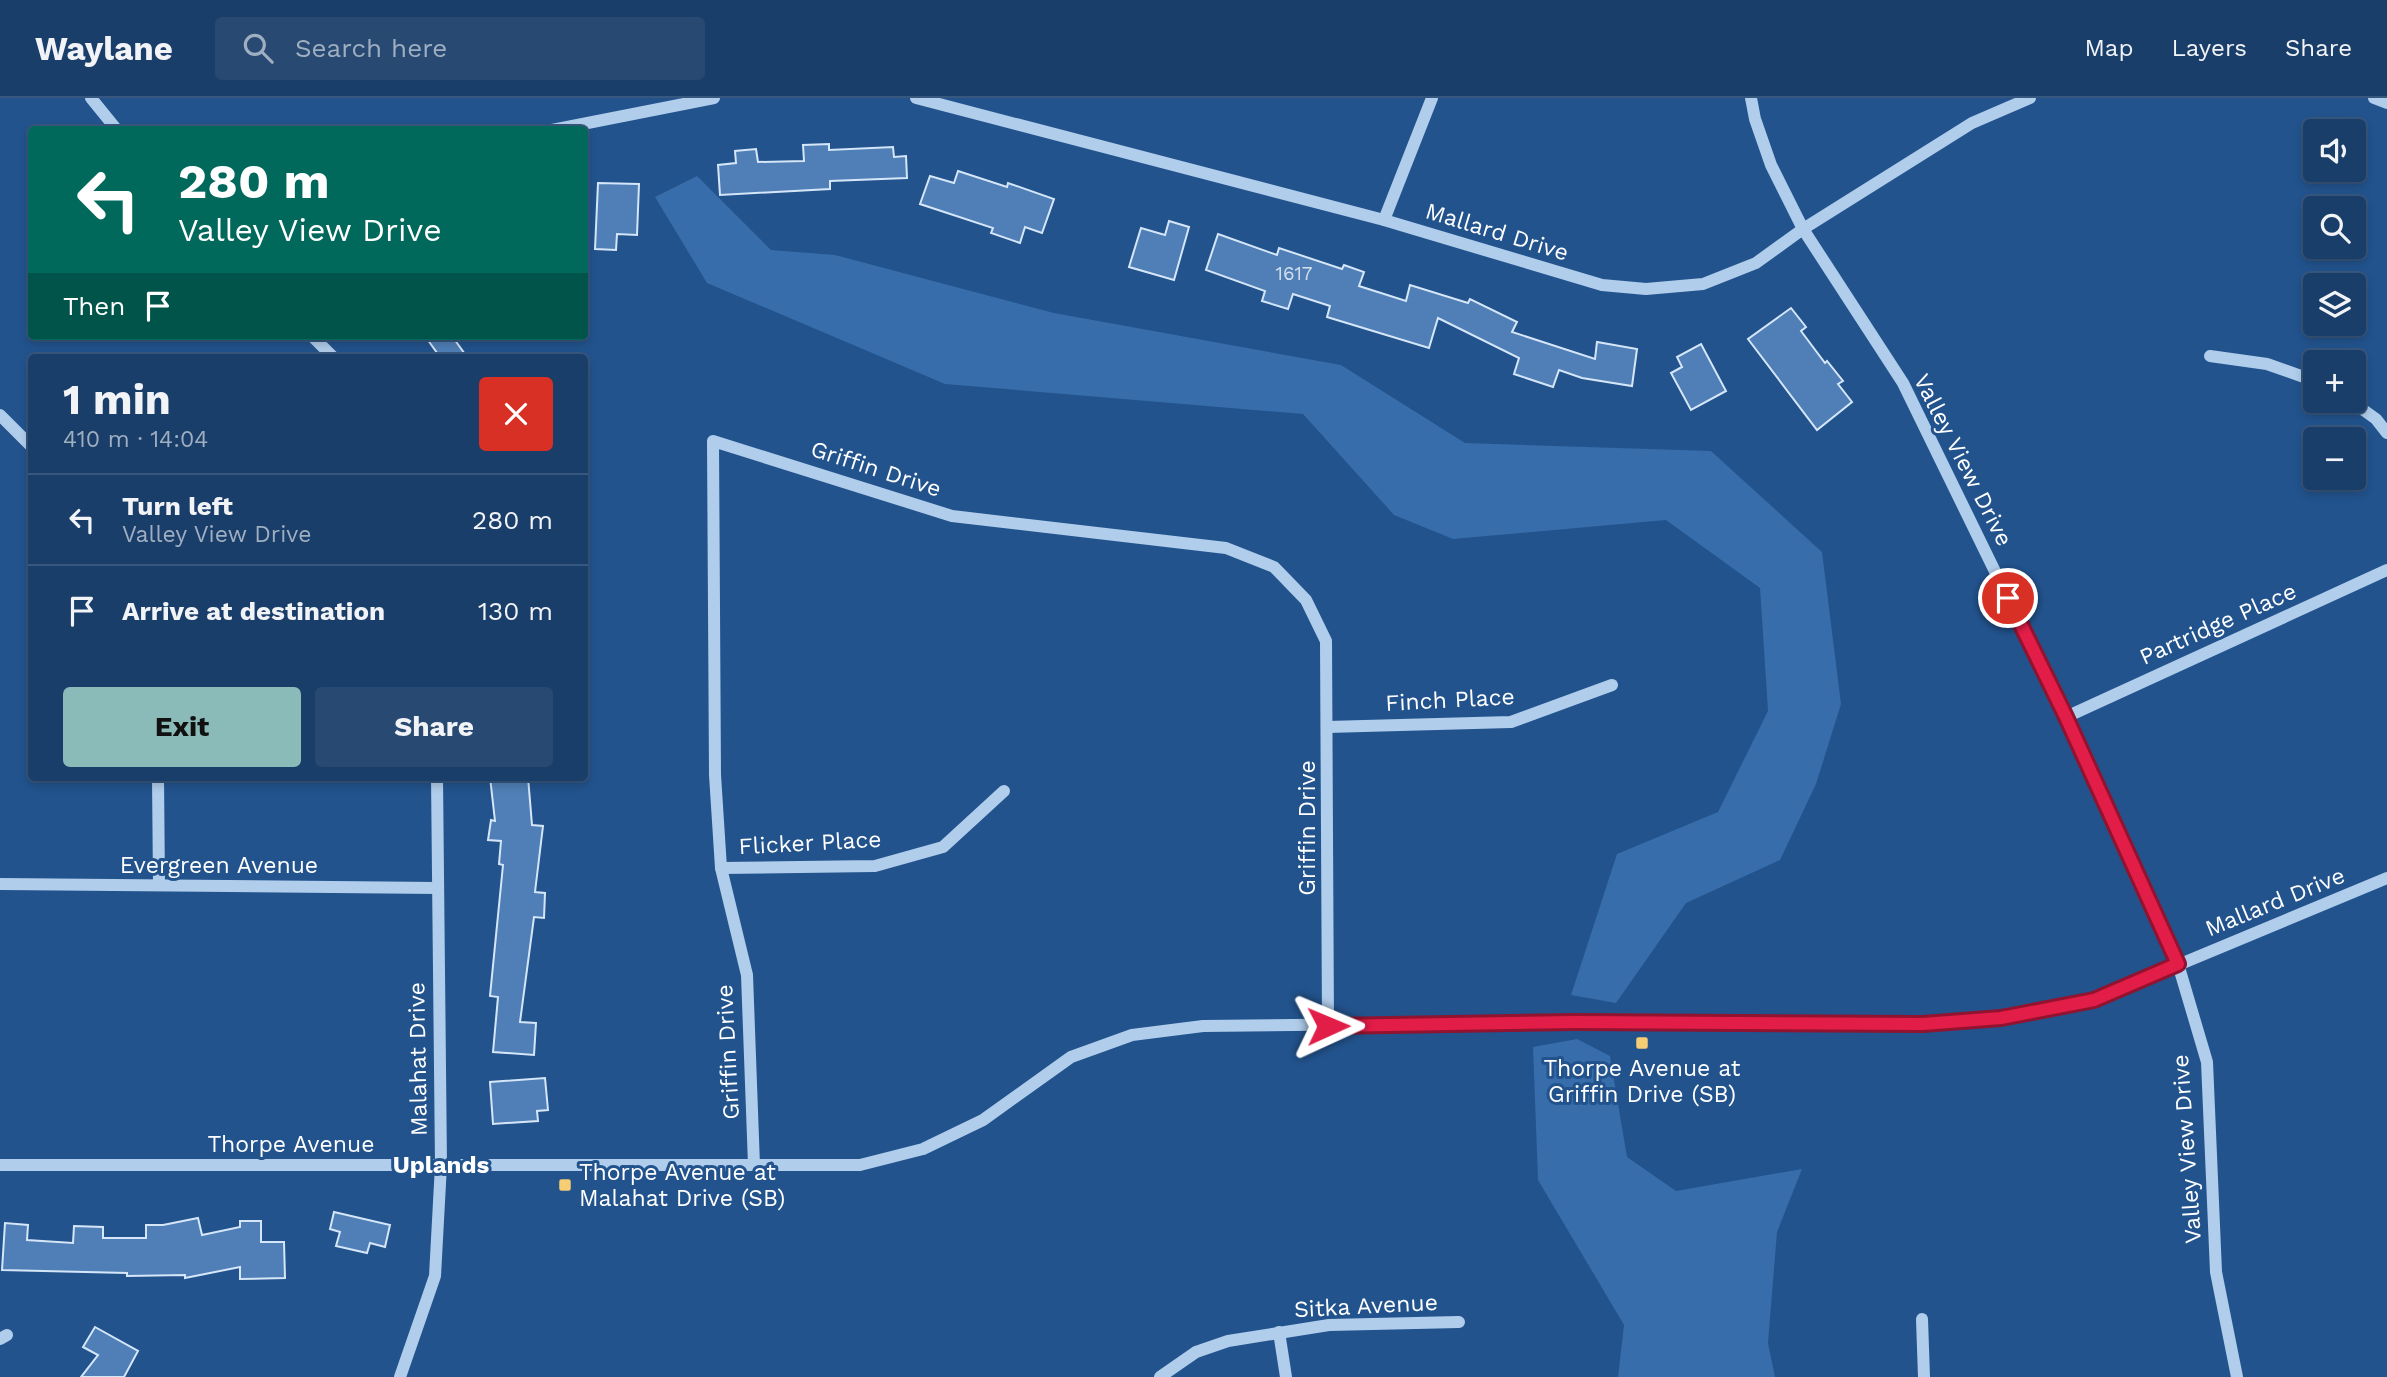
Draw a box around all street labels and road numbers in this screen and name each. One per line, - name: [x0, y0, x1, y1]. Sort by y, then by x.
- street label: Mallard Drive: [1422, 197, 1572, 267]
- street label: Valley View Drive: [1908, 369, 2018, 551]
- street label: Griffin Drive: [807, 435, 945, 503]
- street label: Partridge Place: [2135, 577, 2301, 671]
- street label: Finch Place: [1385, 683, 1515, 717]
- street label: Griffin Drive: [1294, 760, 1321, 896]
- street label: Flicker Place: [738, 826, 882, 860]
- street label: Evergreen Avenue: [120, 852, 318, 879]
- street label: Mallard Drive: [2201, 862, 2349, 942]
- street label: Malahat Drive: [403, 982, 433, 1136]
- street label: Griffin Drive: [711, 984, 745, 1120]
- street label: Valley View Drive: [2167, 1054, 2207, 1244]
- street label: Thorpe Avenue: [208, 1131, 374, 1158]
- street label: Sitka Avenue: [1293, 1289, 1439, 1323]

